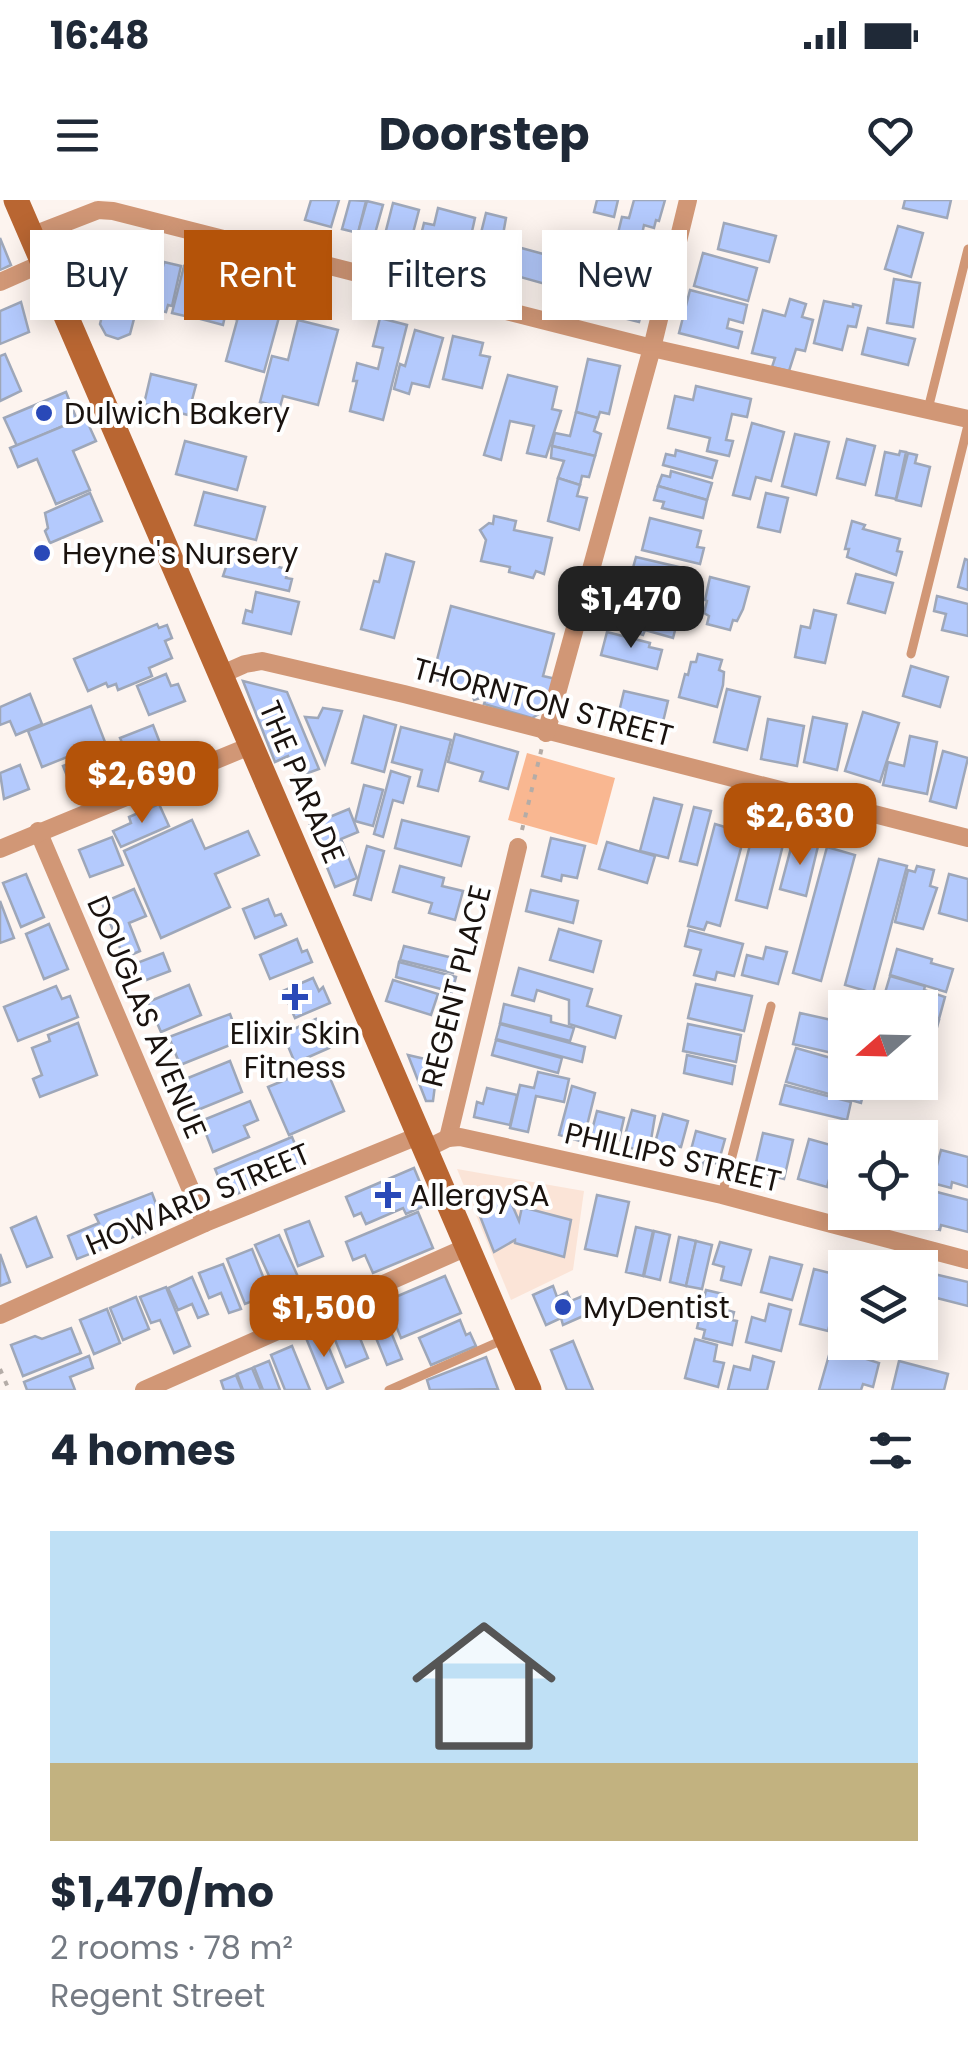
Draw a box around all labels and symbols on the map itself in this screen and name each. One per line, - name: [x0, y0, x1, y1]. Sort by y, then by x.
- place label: Dulwich Bakery: [64, 392, 290, 435]
- marker: Dulwich Bakery: [33, 402, 55, 424]
- place label: Heyne's Nursery: [62, 532, 298, 575]
- marker: Heyne's Nursery: [31, 542, 53, 564]
- pin: $1,470: [550, 566, 712, 651]
- street label: THORNTON STREET: [408, 647, 678, 757]
- street label: THE PARADE: [248, 694, 356, 870]
- pin: $2,690: [61, 741, 223, 826]
- pin: $2,630: [719, 783, 881, 868]
- street label: REGENT PLACE: [410, 880, 502, 1092]
- street label: DOUGLAS AVENUE: [76, 889, 218, 1145]
- marker: Elixir Skin Fitness: [282, 984, 308, 1010]
- north arrow: [828, 990, 938, 1100]
- place label: Elixir Skin Fitness: [230, 1012, 360, 1089]
- street label: PHILLIPS STREET: [561, 1111, 785, 1203]
- street label: HOWARD STREET: [79, 1132, 317, 1266]
- place label: AllergySA: [410, 1174, 550, 1217]
- marker: AllergySA: [375, 1182, 401, 1208]
- pin: $1,500: [243, 1275, 405, 1360]
- place label: MyDentist: [583, 1286, 730, 1329]
- marker: MyDentist: [552, 1296, 574, 1318]

